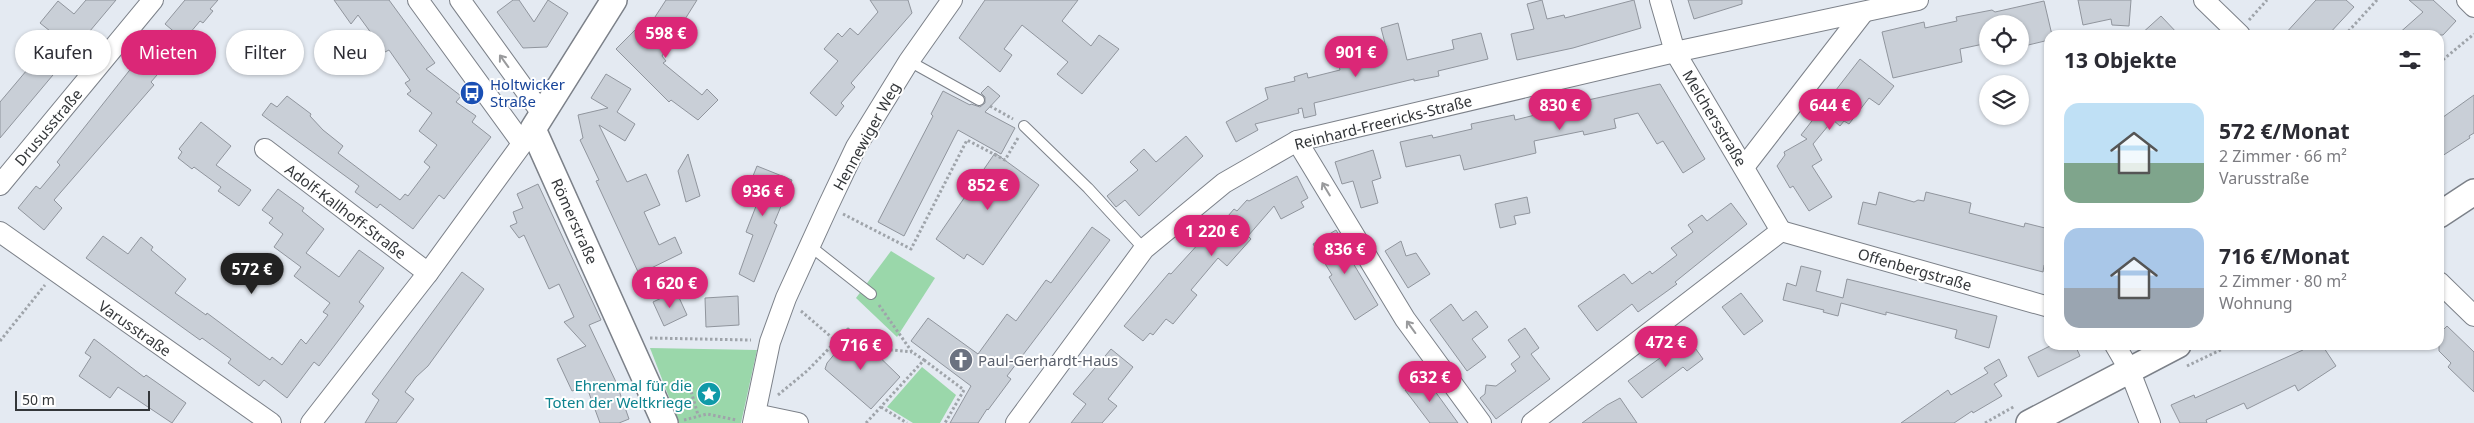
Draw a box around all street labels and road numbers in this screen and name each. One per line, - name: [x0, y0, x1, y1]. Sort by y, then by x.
- street label: Melchersstraße: [1678, 66, 1752, 170]
- street label: Hennewiger Weg: [828, 78, 904, 194]
- street label: Drususstraße: [10, 84, 86, 170]
- street label: Reinhard-Freericks-Straße: [1292, 90, 1474, 154]
- street label: Adolf-Kallhoff-Straße: [281, 159, 411, 263]
- street label: Römerstraße: [547, 175, 603, 267]
- street label: Offenbergstraße: [1856, 243, 1974, 295]
- street label: Varusstraße: [95, 296, 175, 360]

